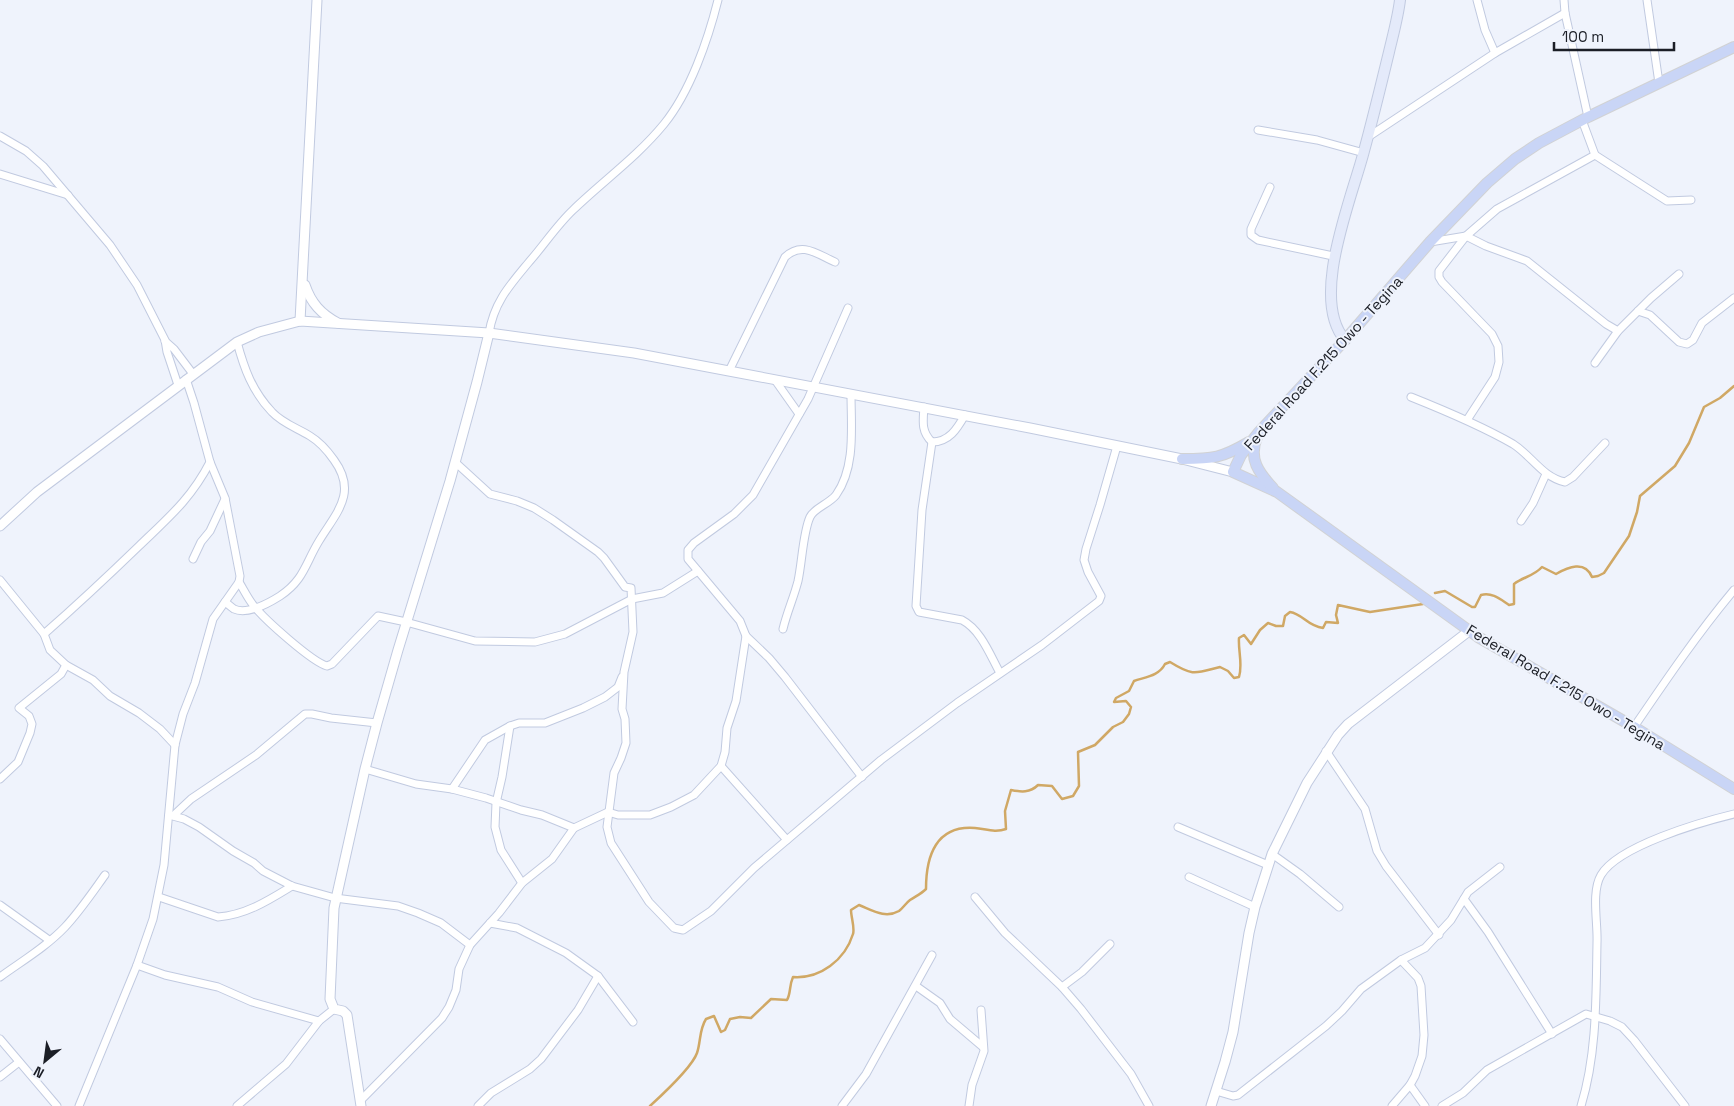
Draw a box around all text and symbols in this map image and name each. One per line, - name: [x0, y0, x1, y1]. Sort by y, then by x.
- scale bar: [1554, 20, 1674, 52]
- text: 100 m: [1562, 27, 1604, 46]
- street label: Federal Road F.215 Owo - Tegina: [1240, 272, 1407, 454]
- street label: Federal Road F.215 Owo - Tegina: [1463, 620, 1669, 754]
- north arrow: [20, 1036, 70, 1086]
- text: N: [30, 1062, 47, 1083]

